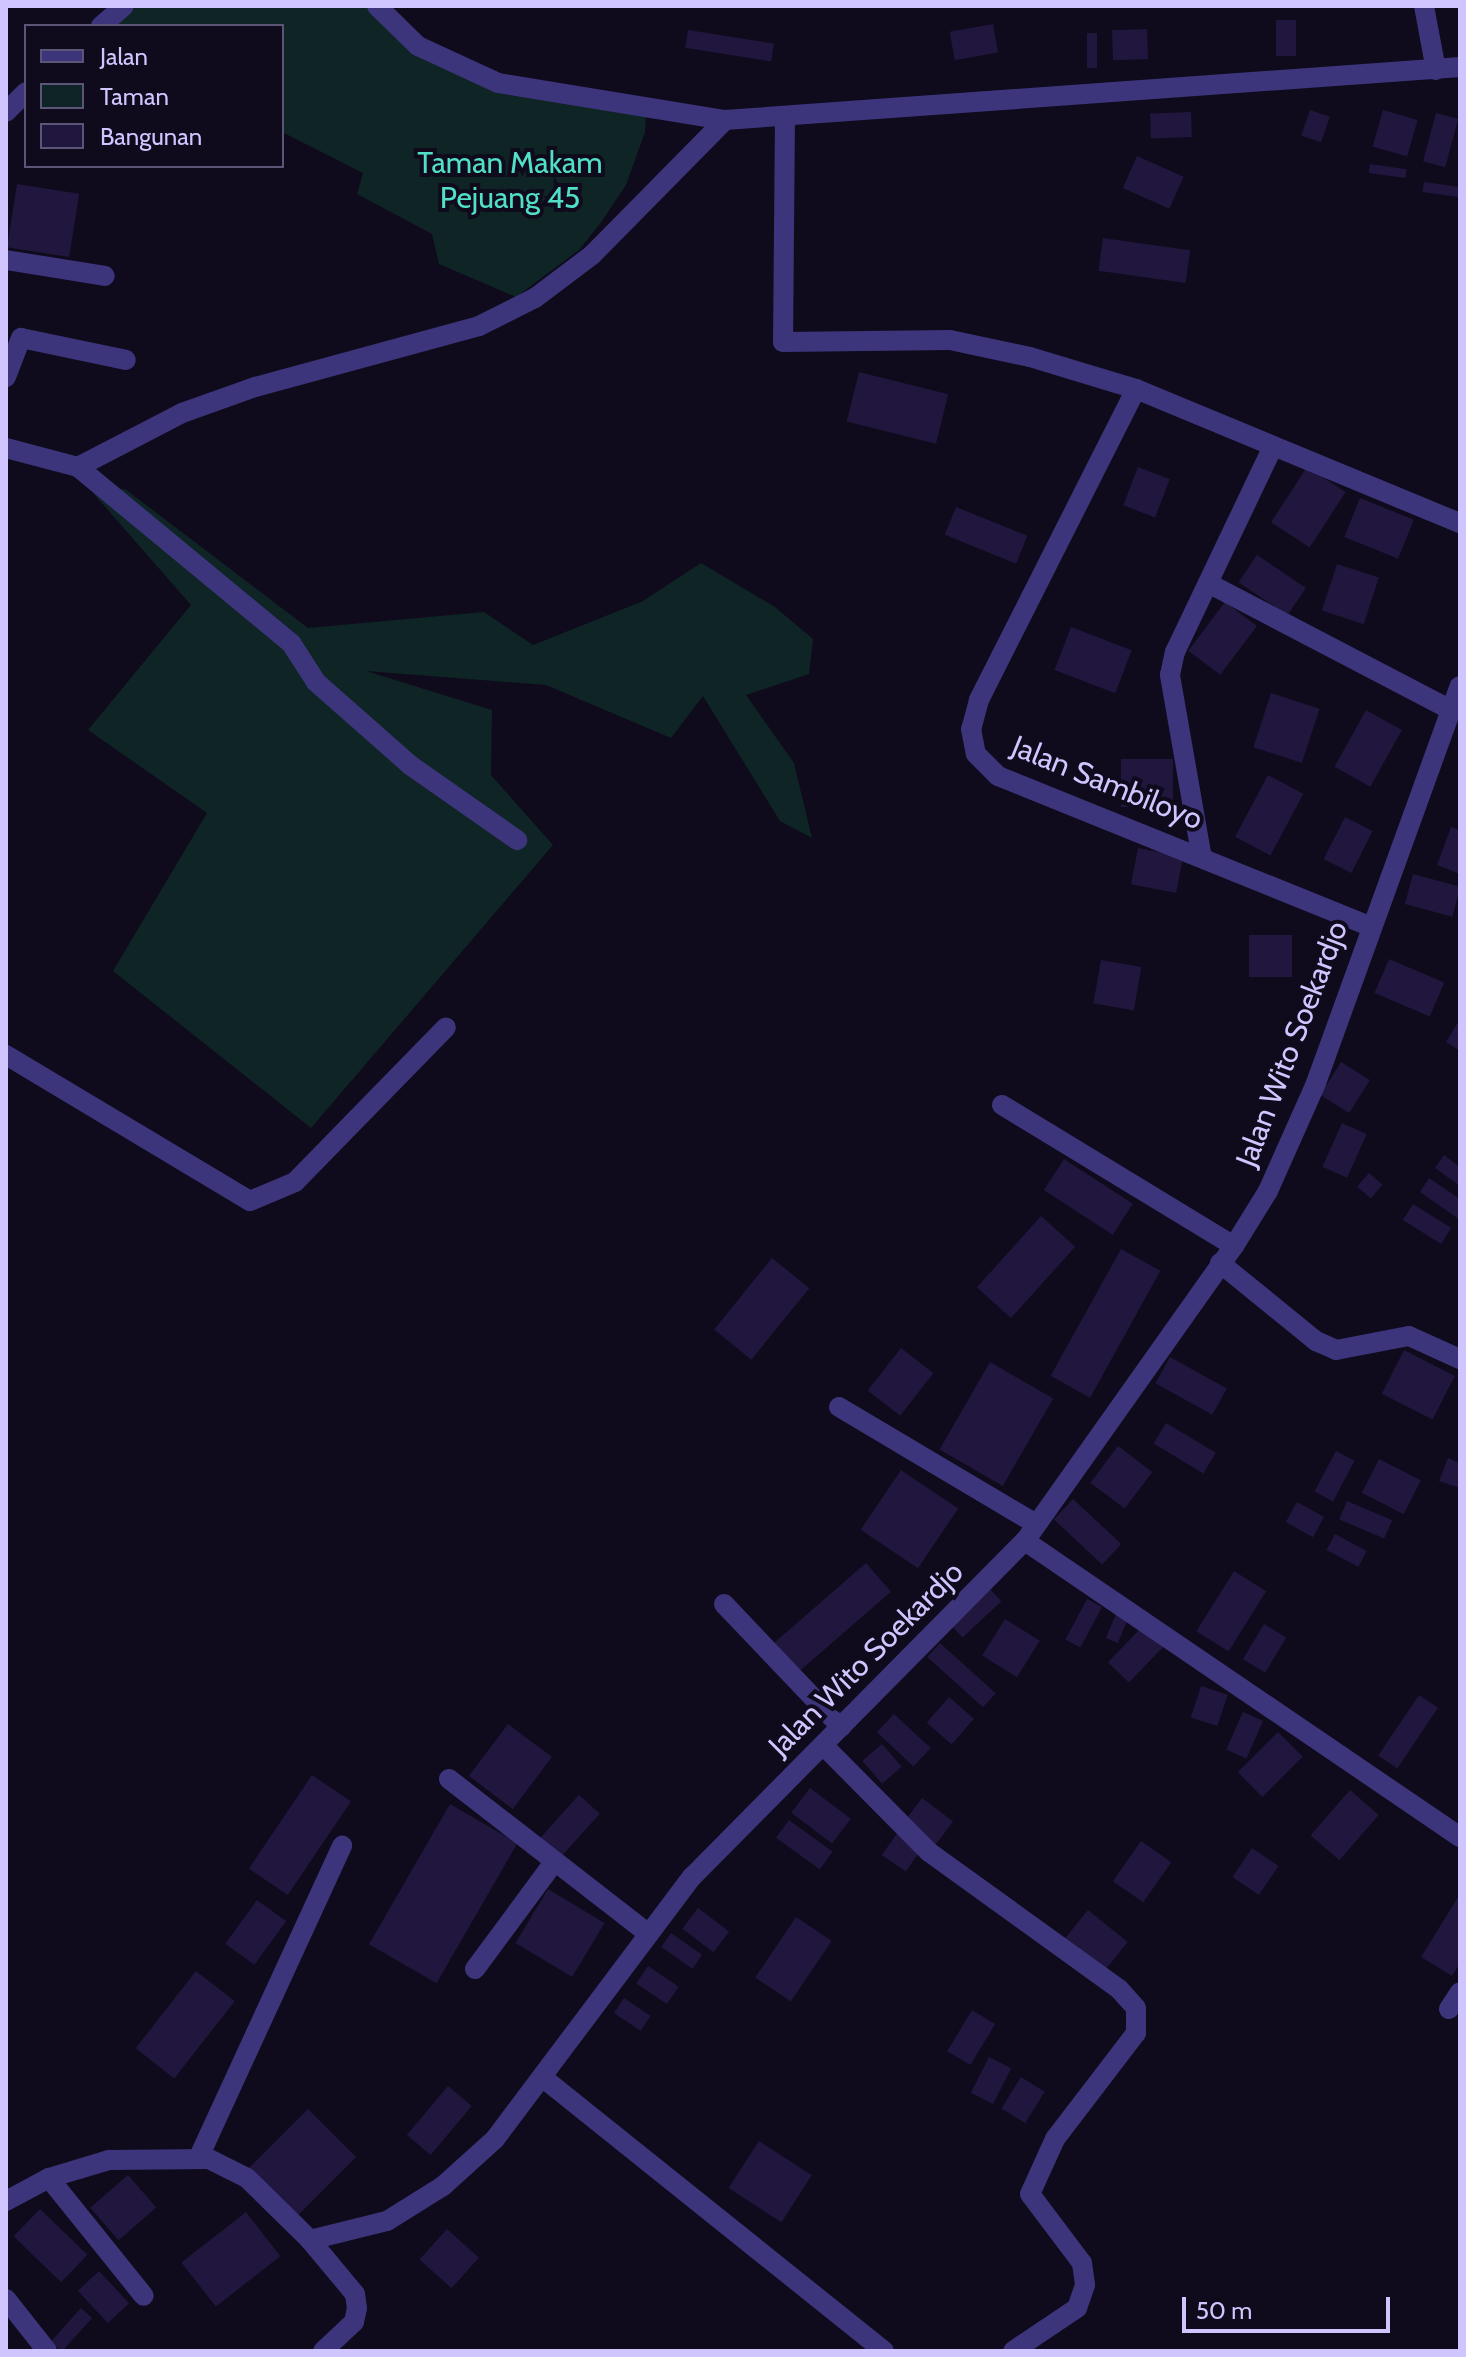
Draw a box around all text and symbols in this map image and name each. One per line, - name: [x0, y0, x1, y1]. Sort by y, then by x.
- legend: [24, 24, 284, 168]
- text: Jalan: [100, 42, 148, 71]
- text: Taman: [100, 82, 169, 111]
- text: Bangunan: [100, 122, 202, 151]
- park label: Taman Makam Pejuang 45: [417, 145, 603, 216]
- street label: Jalan Sambiloyo: [1006, 728, 1208, 838]
- street label: Jalan Wito Soekardjo: [1229, 916, 1355, 1172]
- street label: Jalan Wito Soekardjo: [761, 1554, 971, 1764]
- scale bar: [1186, 2281, 1394, 2331]
- text: 50 m: [1196, 2296, 1252, 2325]

